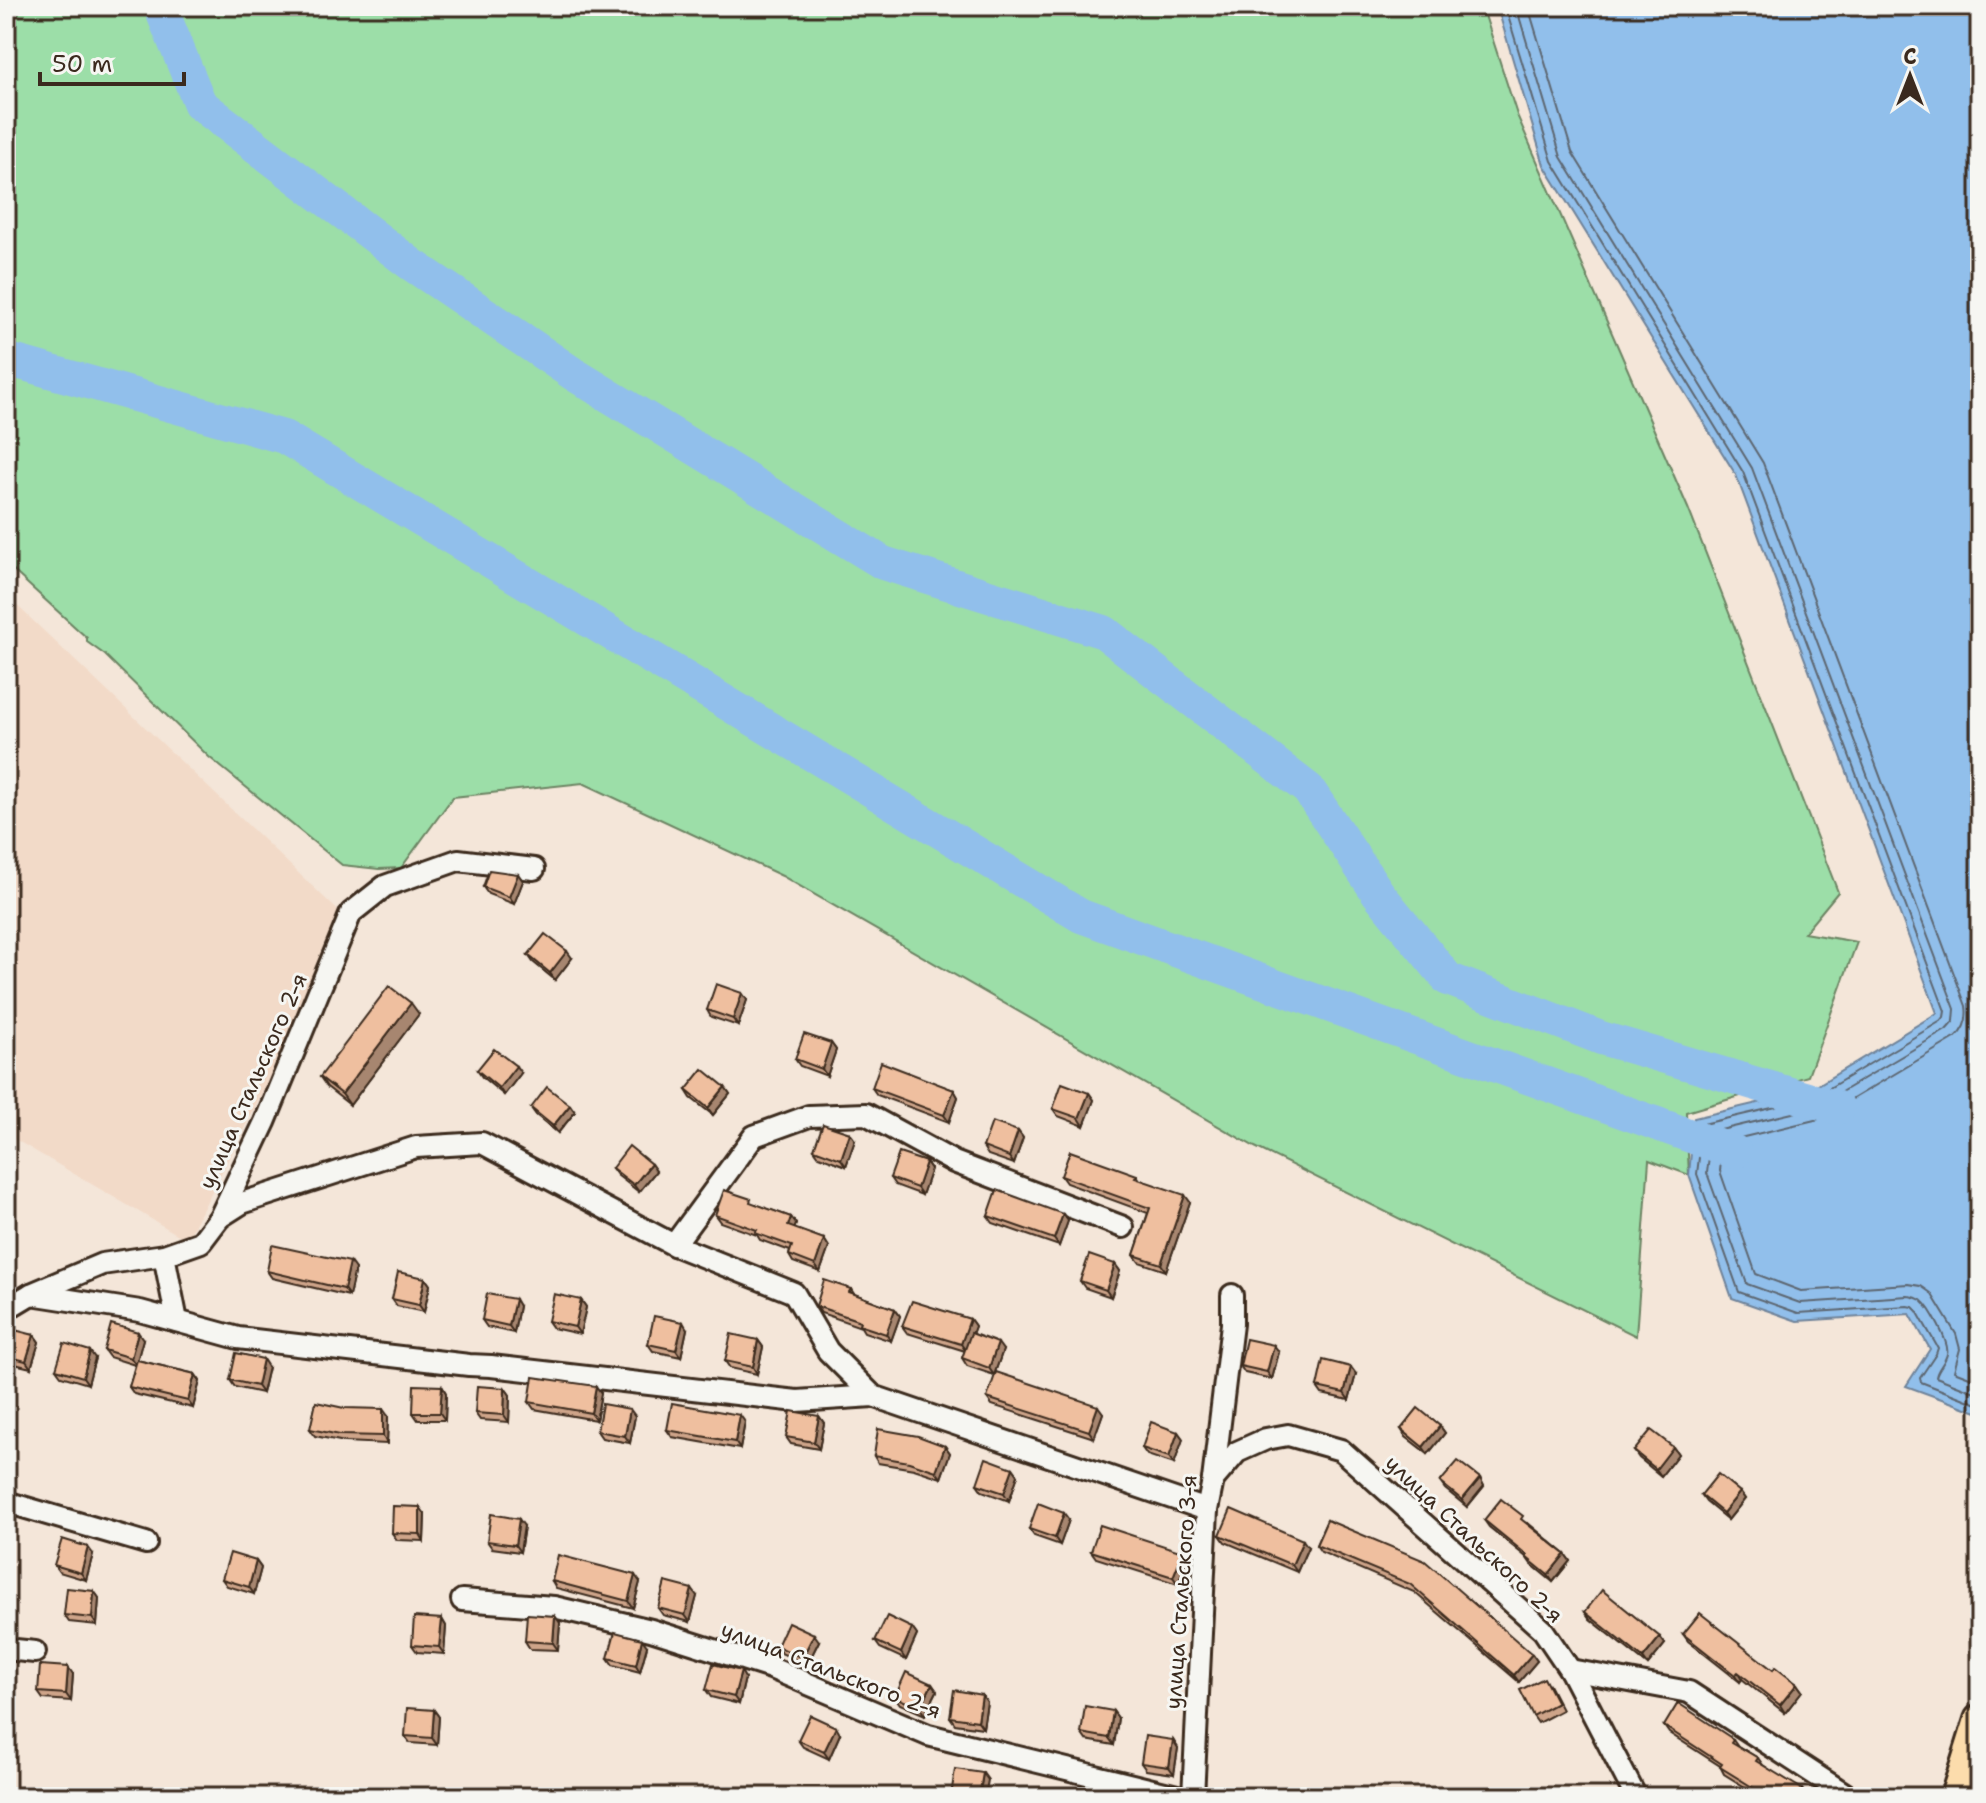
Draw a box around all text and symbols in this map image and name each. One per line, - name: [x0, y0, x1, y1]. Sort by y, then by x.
- scale bar: [40, 36, 184, 86]
- north arrow: [1870, 36, 1950, 116]
- text: С: [1903, 42, 1917, 71]
- text: 50 m: [52, 48, 112, 80]
- street label: улица Стальского 2-я: [192, 968, 314, 1194]
- street label: улица Стальского 2-я: [1379, 1449, 1569, 1629]
- street label: улица Стальского 3-я: [1158, 1474, 1204, 1710]
- street label: улица Стальского 2-я: [717, 1615, 945, 1725]

